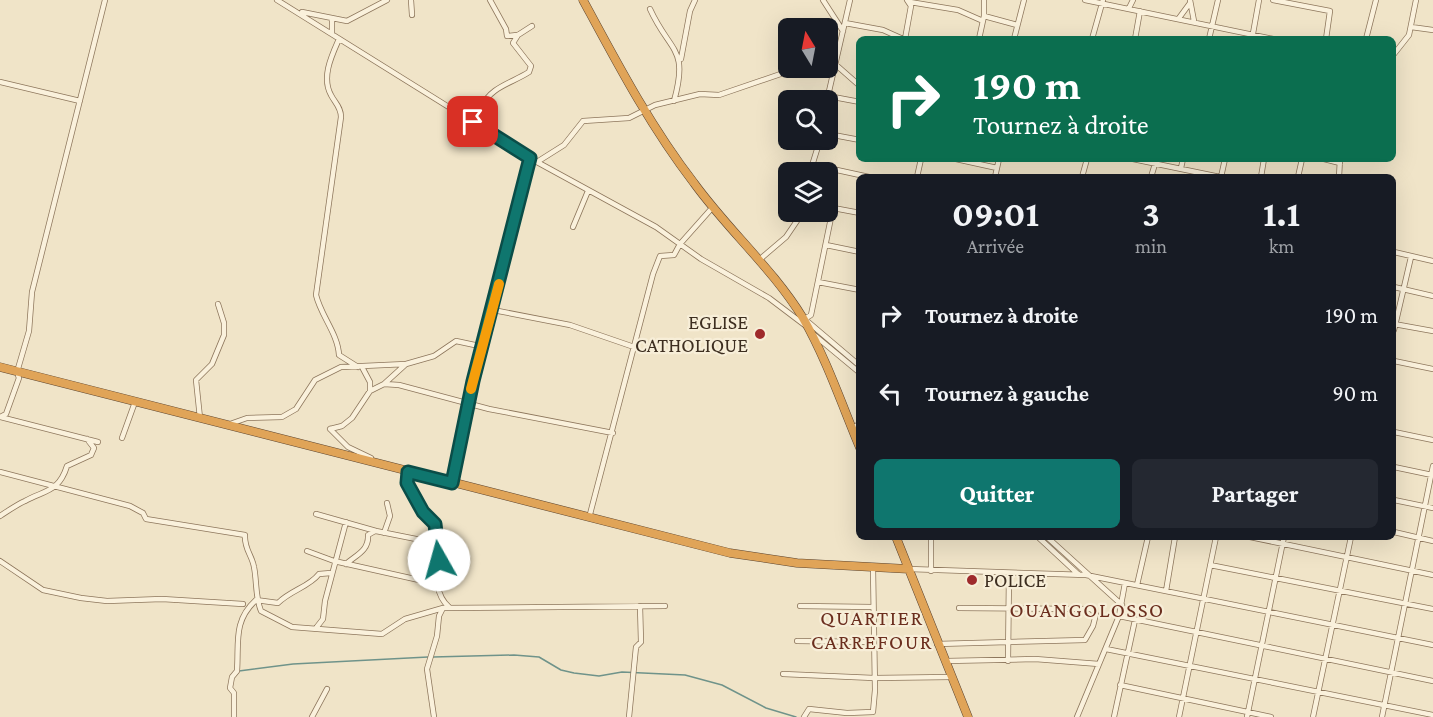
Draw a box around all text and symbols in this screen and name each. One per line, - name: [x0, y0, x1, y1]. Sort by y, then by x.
- north arrow: [778, 18, 838, 78]
- map controls: [778, 18, 838, 222]
- icon: right: [874, 60, 952, 138]
- text: 190 m: [973, 61, 1081, 108]
- button: search: [778, 90, 838, 150]
- pin: [447, 96, 498, 147]
- icon: arrive: [456, 105, 489, 138]
- text: Tournez à droite: [973, 110, 1149, 140]
- button: layers: [778, 162, 838, 222]
- text: 09:01: [952, 194, 1039, 234]
- text: 3: [1142, 194, 1160, 234]
- text: 1.1: [1263, 194, 1300, 234]
- text: Arrivée: [967, 235, 1024, 257]
- text: min: [1135, 235, 1167, 257]
- text: km: [1269, 235, 1294, 257]
- icon: right: [874, 299, 907, 332]
- text: Tournez à droite: [925, 303, 1078, 328]
- text: 190 m: [1325, 303, 1378, 328]
- place label: EGLISE CATHOLIQUE: [635, 311, 748, 356]
- marker: EGLISE CATHOLIQUE: [753, 327, 767, 341]
- icon: left: [874, 377, 907, 410]
- text: Tournez à gauche: [925, 381, 1089, 406]
- text: 90 m: [1333, 381, 1378, 406]
- button: Quitter: [874, 459, 1120, 528]
- button: Partager: [1132, 459, 1378, 528]
- position arrow: [407, 528, 471, 592]
- place label: POLICE: [984, 569, 1046, 591]
- marker: POLICE: [965, 573, 979, 587]
- district label: OUANGOLOSSO: [1009, 598, 1165, 622]
- district label: QUARTIER CARREFOUR: [811, 606, 933, 654]

